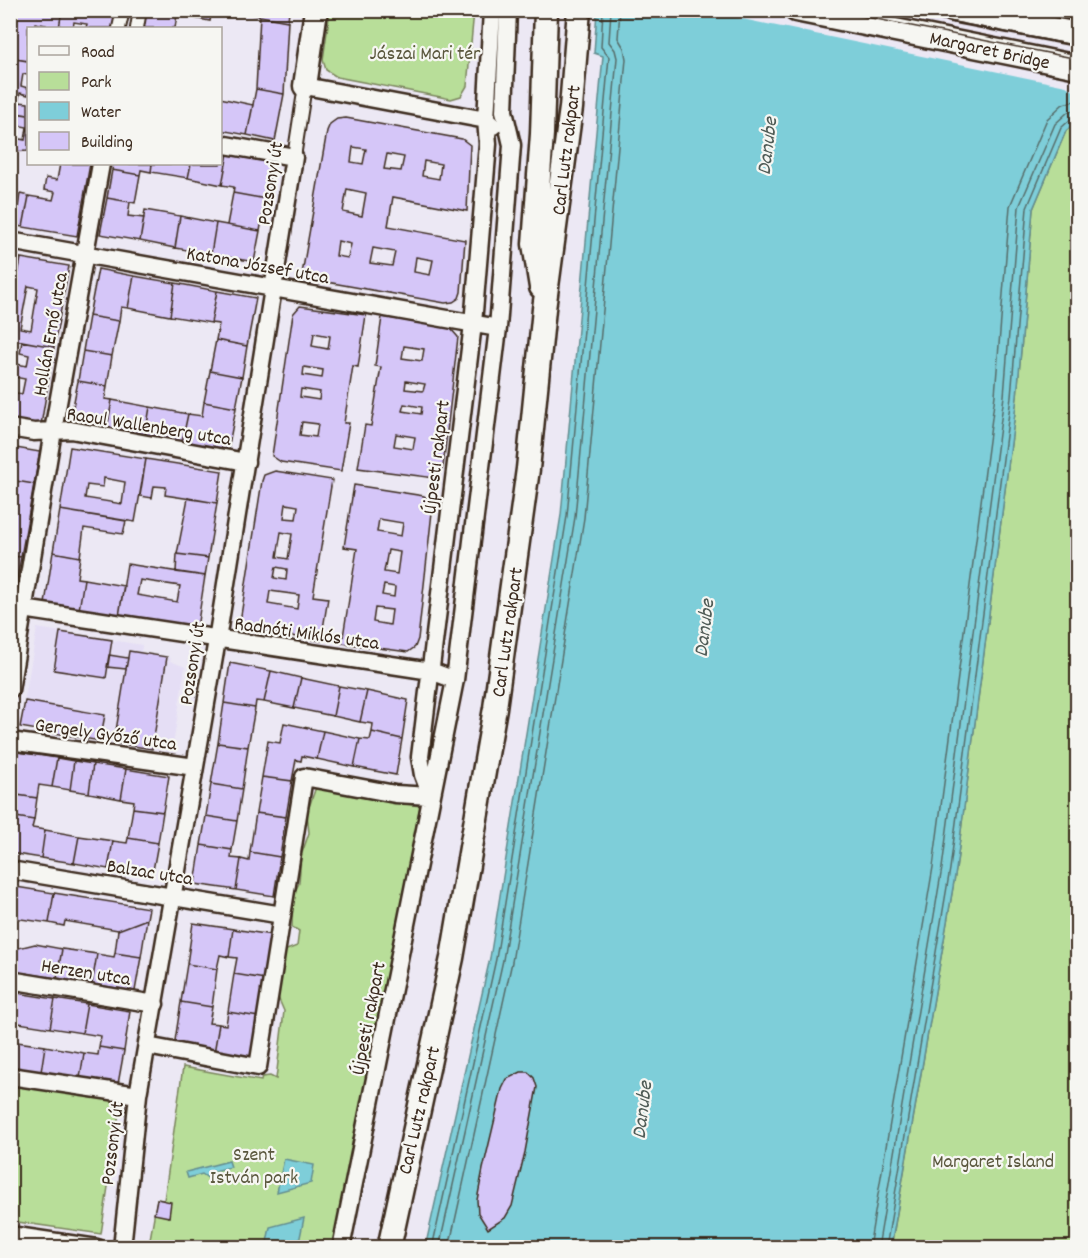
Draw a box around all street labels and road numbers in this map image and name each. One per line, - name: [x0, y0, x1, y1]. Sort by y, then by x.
- street label: Margaret Bridge: [927, 26, 1052, 78]
- street label: Carl Lutz rakpart: [546, 84, 590, 217]
- street label: Pozsonyi út: [252, 140, 292, 227]
- street label: Katona József utca: [184, 241, 331, 293]
- street label: Hollán Ernő utca: [27, 270, 77, 399]
- street label: Újpesti rakpart: [417, 399, 459, 516]
- street label: Raoul Wallenberg utca: [64, 401, 233, 455]
- street label: Carl Lutz rakpart: [486, 566, 532, 699]
- street label: Radnóti Miklós utca: [232, 611, 381, 659]
- street label: Pozsonyi út: [174, 620, 214, 707]
- street label: Gergely Győző utca: [33, 712, 179, 760]
- street label: Balzac utca: [105, 853, 195, 895]
- street label: Herzen utca: [39, 953, 133, 995]
- street label: Újpesti rakpart: [345, 960, 395, 1078]
- street label: Carl Lutz rakpart: [393, 1044, 449, 1178]
- street label: Pozsonyi út: [95, 1100, 133, 1187]

